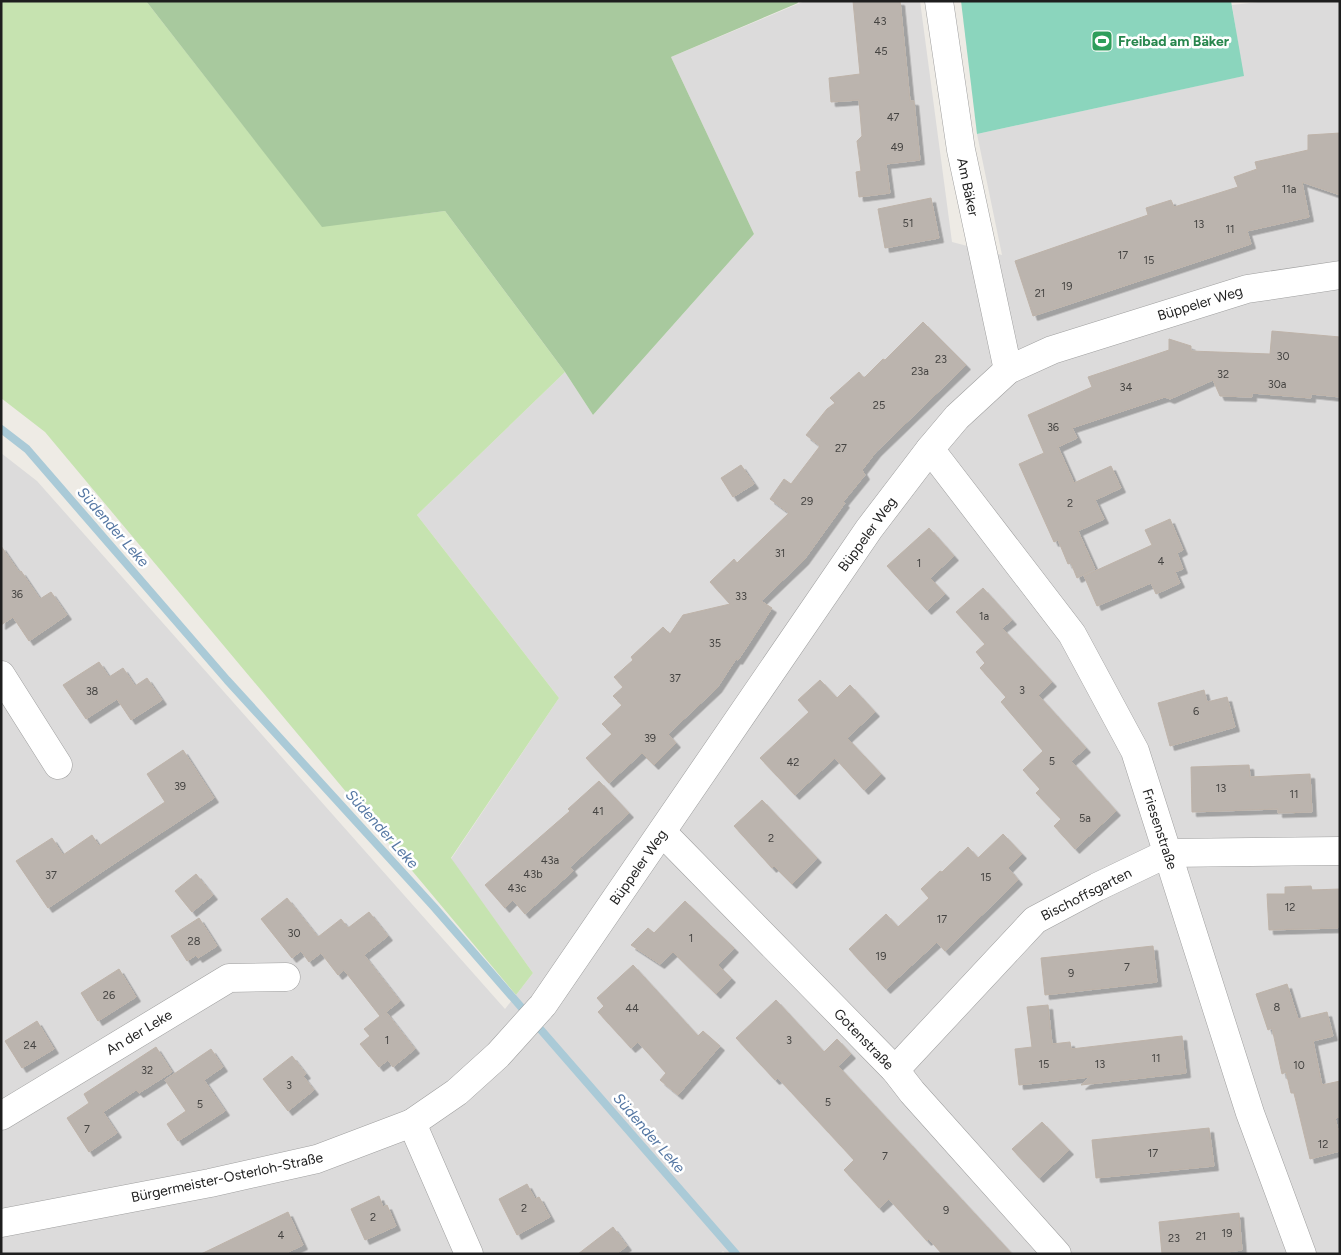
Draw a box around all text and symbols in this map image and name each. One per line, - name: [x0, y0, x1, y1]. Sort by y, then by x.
- house number: 43: [874, 15, 886, 28]
- sports icon: Freibad am Bäker: [1090, 29, 1114, 53]
- place label: Freibad am Bäker: [1118, 33, 1230, 50]
- house number: 45: [874, 45, 888, 58]
- house number: 47: [887, 111, 899, 124]
- house number: 49: [890, 141, 904, 154]
- street label: Am Bäker: [953, 156, 982, 218]
- house number: 11a: [1282, 183, 1296, 196]
- house number: 51: [903, 217, 913, 230]
- house number: 13: [1194, 218, 1204, 231]
- house number: 11: [1225, 223, 1235, 236]
- house number: 17: [1118, 249, 1128, 262]
- house number: 15: [1144, 254, 1154, 267]
- house number: 19: [1062, 280, 1072, 293]
- street label: Büppeler Weg: [1155, 282, 1245, 325]
- house number: 21: [1035, 287, 1045, 300]
- house number: 30: [1276, 350, 1290, 363]
- house number: 23: [935, 353, 947, 366]
- house number: 23a: [911, 365, 929, 378]
- house number: 32: [1217, 368, 1229, 381]
- house number: 30a: [1268, 378, 1286, 391]
- house number: 34: [1120, 381, 1133, 394]
- house number: 25: [873, 399, 885, 412]
- house number: 36: [1047, 421, 1059, 434]
- house number: 27: [835, 442, 847, 455]
- water label: Südender Leke: [73, 483, 153, 571]
- street label: Büppeler Weg: [835, 494, 900, 575]
- house number: 29: [801, 495, 813, 508]
- house number: 2: [1067, 497, 1073, 510]
- house number: 31: [775, 547, 785, 560]
- house number: 4: [1158, 555, 1165, 568]
- house number: 1: [917, 557, 921, 570]
- house number: 36: [11, 588, 23, 601]
- house number: 33: [735, 590, 747, 603]
- house number: 1a: [979, 610, 989, 623]
- house number: 35: [709, 637, 721, 650]
- house number: 37: [669, 672, 681, 685]
- house number: 3: [1019, 684, 1025, 697]
- house number: 38: [86, 685, 99, 698]
- house number: 6: [1193, 705, 1199, 718]
- house number: 39: [644, 732, 656, 745]
- house number: 5: [1049, 755, 1055, 768]
- house number: 42: [787, 756, 799, 769]
- house number: 39: [174, 780, 186, 793]
- house number: 13: [1216, 782, 1226, 795]
- water label: Südender Leke: [342, 786, 422, 872]
- street label: Friesenstraße: [1138, 786, 1181, 872]
- house number: 11: [1289, 788, 1299, 801]
- house number: 41: [592, 805, 604, 818]
- house number: 5a: [1079, 812, 1091, 825]
- street label: Büppeler Weg: [606, 826, 671, 908]
- house number: 2: [768, 832, 774, 845]
- house number: 43a: [541, 854, 559, 867]
- street label: Bischoffsgarten: [1038, 864, 1135, 925]
- house number: 43b: [523, 868, 543, 881]
- house number: 37: [45, 869, 57, 882]
- house number: 15: [981, 871, 991, 884]
- house number: 43c: [508, 882, 526, 895]
- house number: 12: [1285, 901, 1295, 914]
- house number: 17: [937, 913, 947, 926]
- house number: 30: [287, 927, 301, 940]
- house number: 1: [689, 932, 693, 945]
- house number: 28: [188, 935, 201, 948]
- house number: 19: [876, 950, 886, 963]
- house number: 7: [1124, 961, 1130, 974]
- house number: 9: [1068, 967, 1074, 980]
- house number: 26: [103, 989, 115, 1002]
- house number: 8: [1274, 1001, 1281, 1014]
- house number: 44: [625, 1002, 639, 1015]
- street label: Gotenstraße: [830, 1005, 897, 1074]
- street label: An der Leke: [103, 1006, 176, 1059]
- house number: 1: [385, 1034, 389, 1047]
- house number: 3: [786, 1034, 792, 1047]
- house number: 24: [24, 1039, 37, 1052]
- house number: 11: [1151, 1052, 1161, 1065]
- house number: 15: [1039, 1058, 1049, 1071]
- house number: 13: [1095, 1058, 1105, 1071]
- house number: 10: [1293, 1059, 1305, 1072]
- house number: 32: [141, 1064, 153, 1077]
- house number: 3: [286, 1079, 292, 1092]
- water label: Südender Leke: [609, 1089, 689, 1177]
- house number: 5: [825, 1096, 831, 1109]
- house number: 5: [197, 1098, 203, 1111]
- house number: 7: [84, 1123, 90, 1136]
- house number: 12: [1318, 1138, 1328, 1151]
- house number: 17: [1148, 1147, 1158, 1160]
- street label: Bürgermeister-Osterloh-Straße: [130, 1149, 325, 1206]
- house number: 7: [882, 1150, 888, 1163]
- house number: 2: [521, 1202, 527, 1215]
- house number: 9: [943, 1204, 949, 1217]
- house number: 2: [370, 1211, 376, 1224]
- house number: 19: [1222, 1227, 1232, 1240]
- house number: 4: [278, 1229, 285, 1242]
- house number: 21: [1196, 1230, 1206, 1243]
- house number: 23: [1168, 1232, 1180, 1245]

